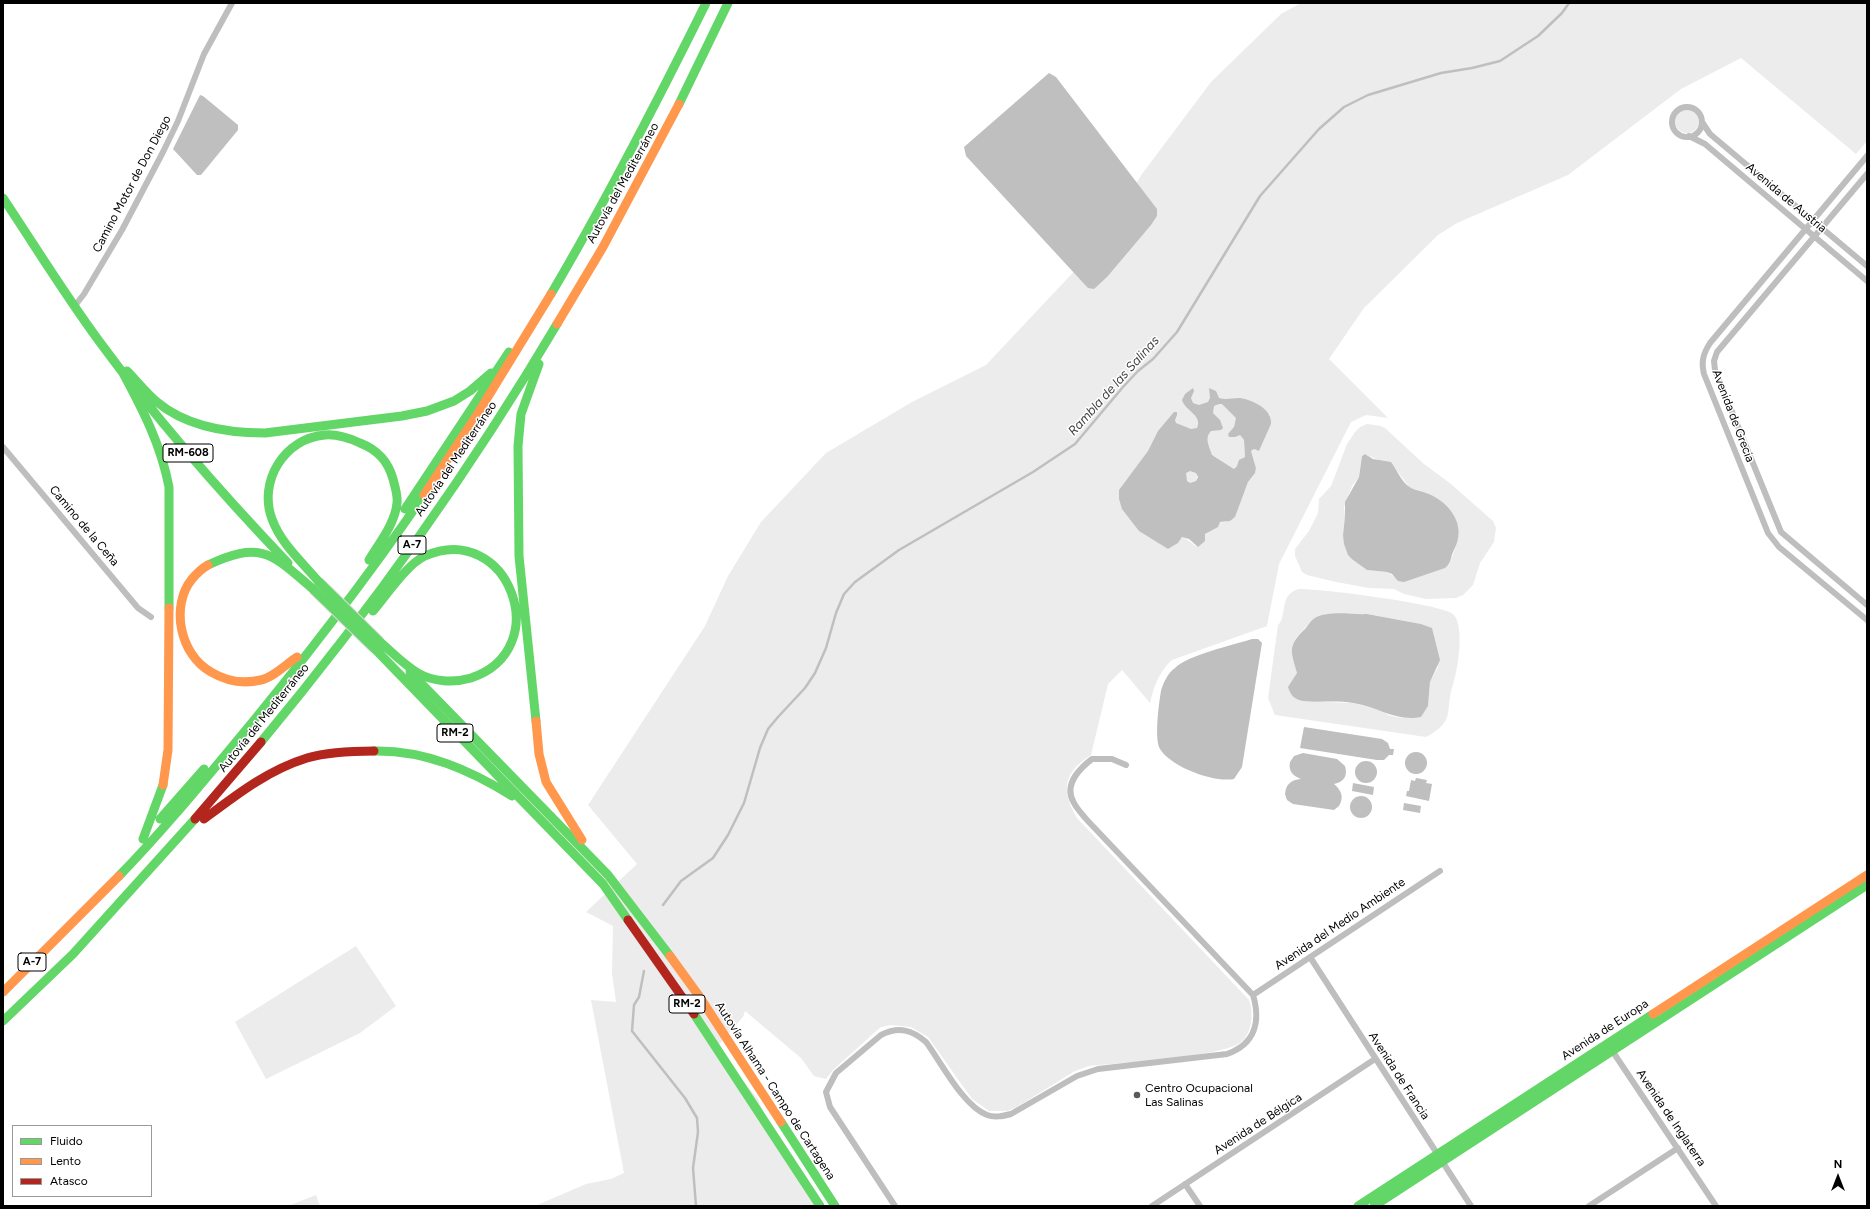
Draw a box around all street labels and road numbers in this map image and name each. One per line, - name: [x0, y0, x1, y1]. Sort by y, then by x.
- street label: Camino Motor de Don Diego: [90, 113, 174, 255]
- street label: Autovía del Mediterráneo: [584, 120, 662, 246]
- street label: Avenida de Austria: [1743, 160, 1829, 236]
- street label: Avenida de Grecia: [1709, 368, 1757, 464]
- street label: Autovía del Mediterráneo: [412, 399, 500, 519]
- road number: RM-608: [163, 444, 213, 462]
- street label: Camino de la Ceña: [46, 483, 122, 569]
- road number: A-7: [398, 536, 426, 554]
- street label: Autovía del Mediterráneo: [216, 661, 312, 775]
- road number: RM-2: [437, 724, 473, 742]
- street label: Avenida del Medio Ambiente: [1272, 875, 1408, 973]
- road number: A-7: [18, 953, 46, 971]
- road number: RM-2: [669, 995, 705, 1013]
- street label: Avenida de Europa: [1559, 997, 1651, 1063]
- street label: Autovía Alhama - Campo de Cartagena: [712, 999, 838, 1183]
- street label: Avenida de Francia: [1365, 1030, 1433, 1122]
- street label: Avenida de Inglaterra: [1633, 1067, 1709, 1169]
- street label: Avenida de Bélgica: [1211, 1090, 1305, 1158]

